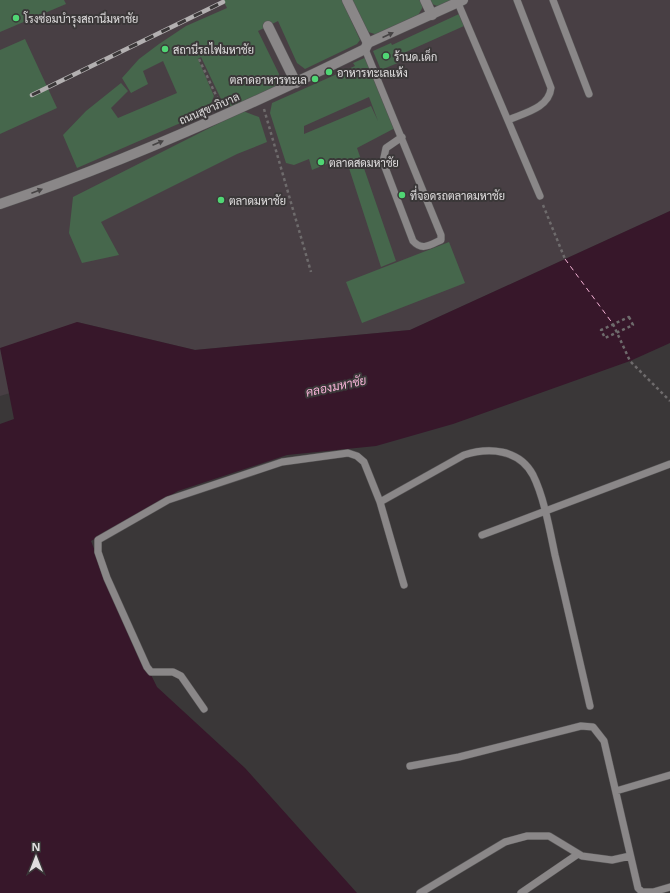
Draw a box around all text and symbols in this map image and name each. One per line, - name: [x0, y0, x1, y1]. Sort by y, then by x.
- place label: โรงซ่อมบำรุงสถานีมหาชัย: [23, 11, 138, 28]
- marker: โรงซ่อมบำรุงสถานีมหาชัย: [11, 13, 21, 23]
- one-way arrow: [382, 31, 394, 38]
- place label: สถานีรถไฟมหาชัย: [173, 42, 254, 57]
- marker: สถานีรถไฟมหาชัย: [160, 44, 170, 54]
- place label: ร้านด.เด็ก: [394, 48, 437, 64]
- marker: ร้านด.เด็ก: [381, 51, 391, 61]
- place label: อาหารทะเลแห้ง: [337, 65, 408, 80]
- marker: อาหารทะเลแห้ง: [324, 67, 334, 77]
- place label: ตลาดอาหารทะเล: [230, 72, 307, 87]
- marker: ตลาดอาหารทะเล: [310, 74, 320, 84]
- street label: ถนนสุขาภิบาล: [176, 89, 242, 129]
- one-way arrow: [152, 140, 163, 146]
- place label: ตลาดสดมหาชัย: [329, 155, 399, 170]
- marker: ตลาดสดมหาชัย: [316, 157, 326, 167]
- place label: ที่จอดรถตลาดมหาชัย: [410, 185, 505, 203]
- one-way arrow: [31, 187, 43, 193]
- marker: ที่จอดรถตลาดมหาชัย: [397, 190, 407, 200]
- place label: ตลาดมหาชัย: [229, 193, 286, 208]
- marker: ตลาดมหาชัย: [216, 195, 226, 205]
- water label: คลองมหาชัย: [304, 371, 368, 401]
- north arrow: [16, 837, 56, 877]
- text: N: [32, 839, 40, 854]

